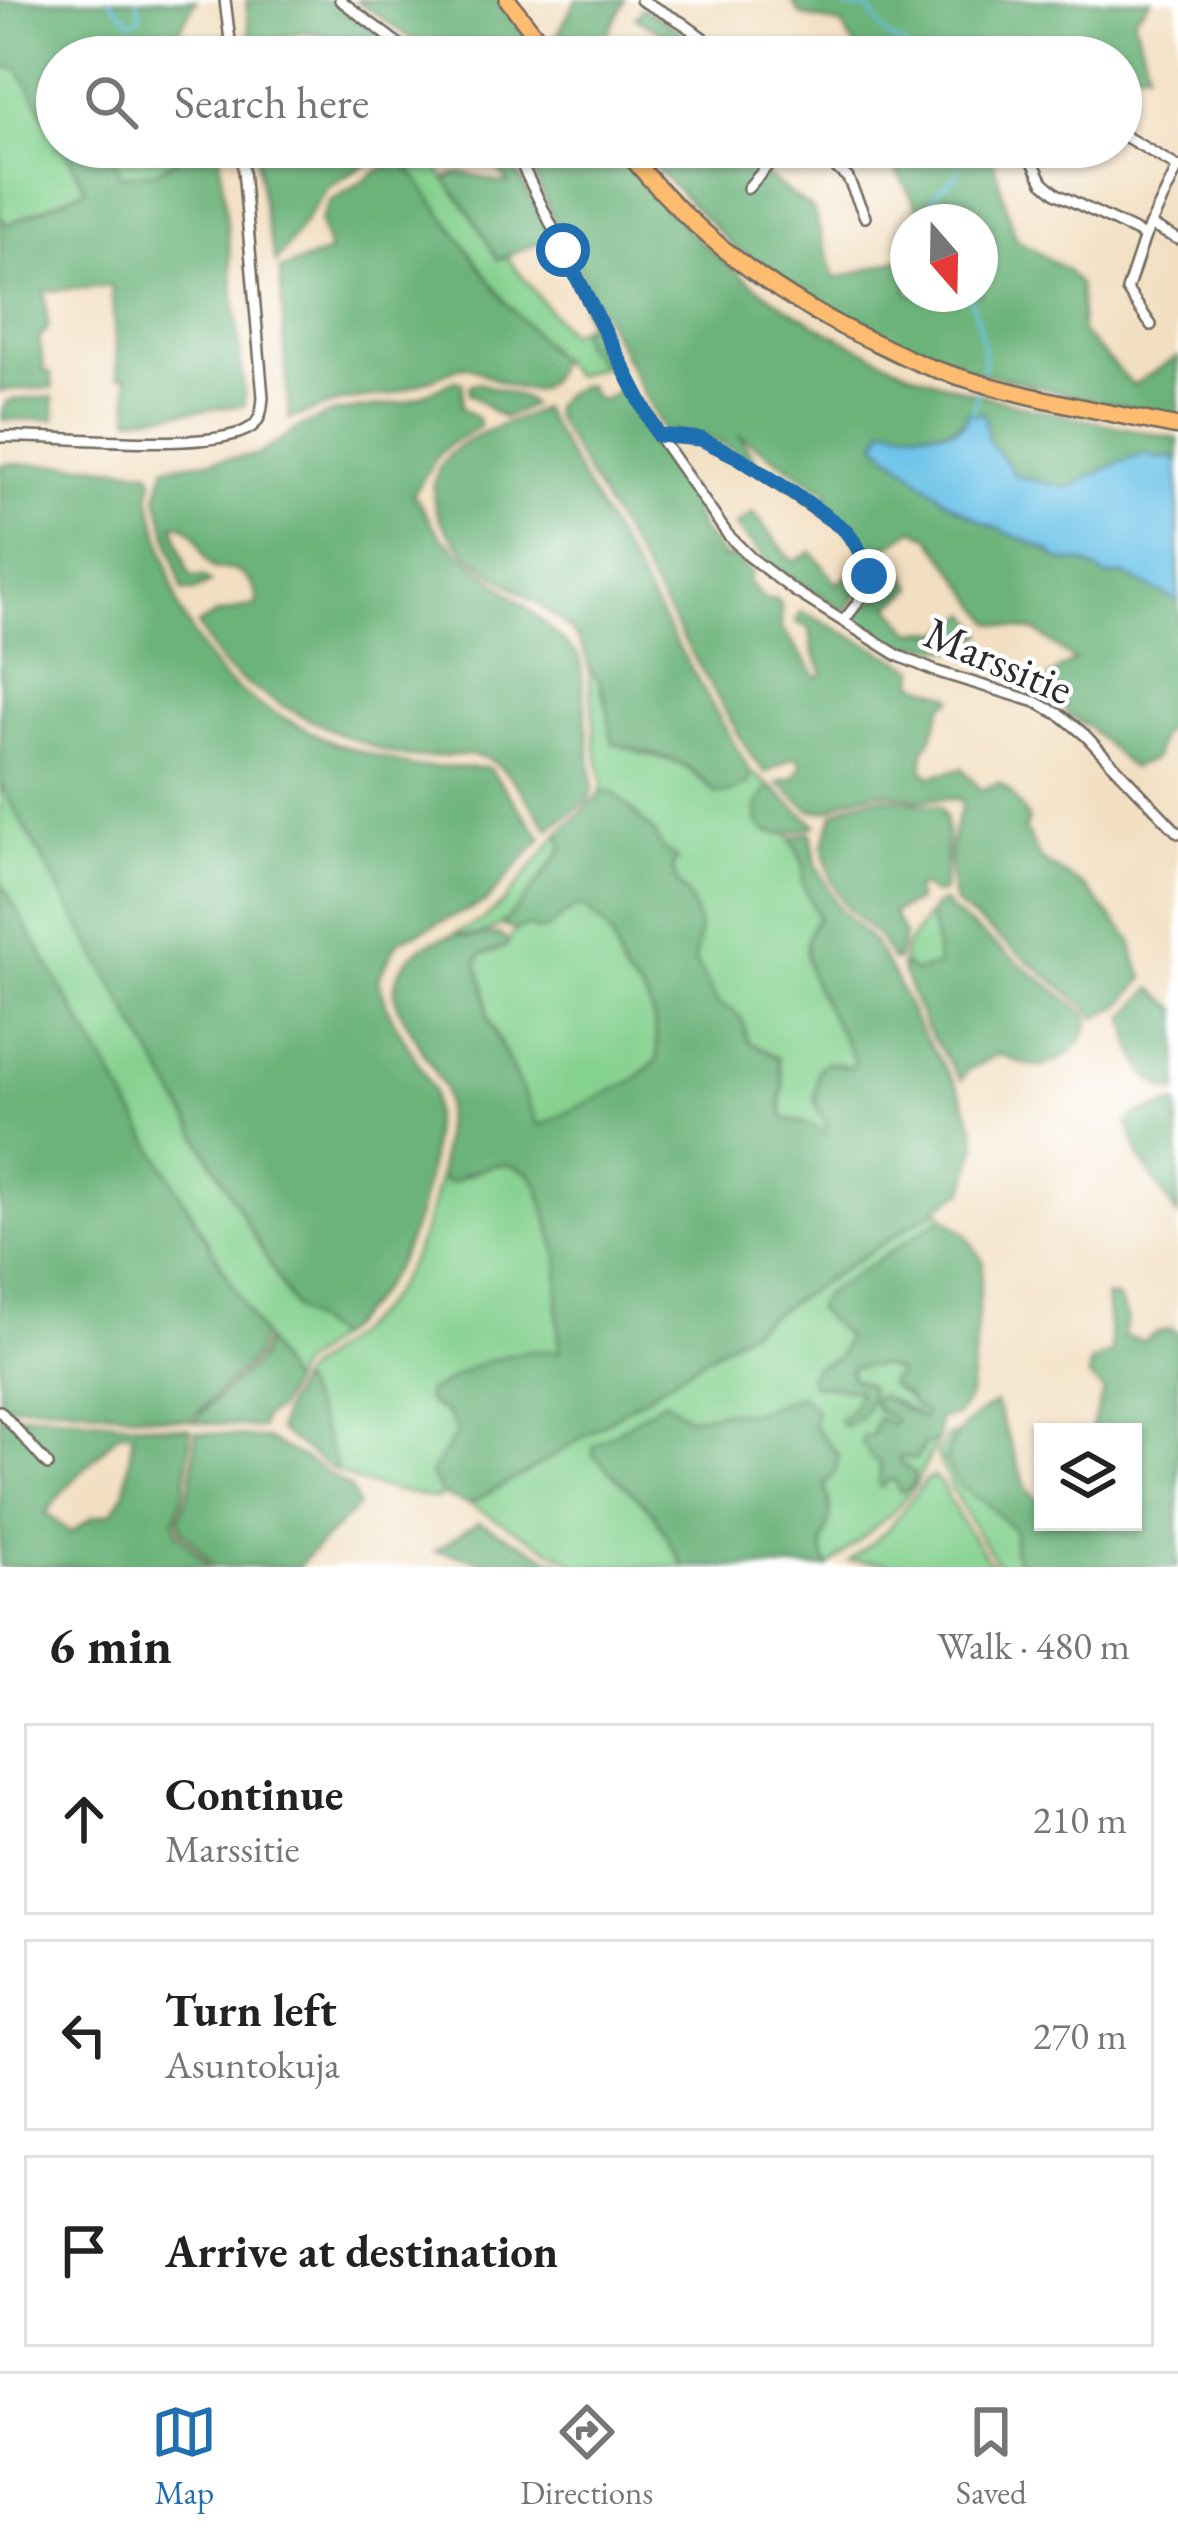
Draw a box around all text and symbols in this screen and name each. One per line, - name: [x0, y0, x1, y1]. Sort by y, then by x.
- search box: [36, 36, 1142, 168]
- icon: search: [78, 69, 144, 135]
- text: Search here: [174, 73, 369, 131]
- north arrow: [890, 204, 998, 312]
- route start: [536, 223, 590, 277]
- route end: [842, 549, 896, 603]
- street label: Marssitie: [916, 603, 1082, 717]
- map controls: [1034, 1423, 1142, 1531]
- button: layers: [1034, 1423, 1142, 1531]
- text: 6 min: [48, 1612, 172, 1678]
- text: Walk · 480 m: [937, 1620, 1130, 1671]
- text: Continue: [165, 1765, 343, 1823]
- icon: ahead: [51, 1786, 117, 1852]
- text: 210 m: [1033, 1794, 1127, 1845]
- text: Marssitie: [165, 1823, 300, 1874]
- text: Turn left: [165, 1981, 337, 2039]
- icon: left: [51, 2002, 117, 2068]
- text: 270 m: [1033, 2010, 1127, 2061]
- text: Asuntokuja: [165, 2039, 340, 2090]
- icon: arrive: [51, 2218, 117, 2284]
- text: Arrive at destination: [165, 2222, 558, 2280]
- tab: Map: [151, 2399, 217, 2514]
- tab: Directions: [520, 2399, 653, 2514]
- tab: Saved: [956, 2399, 1027, 2514]

